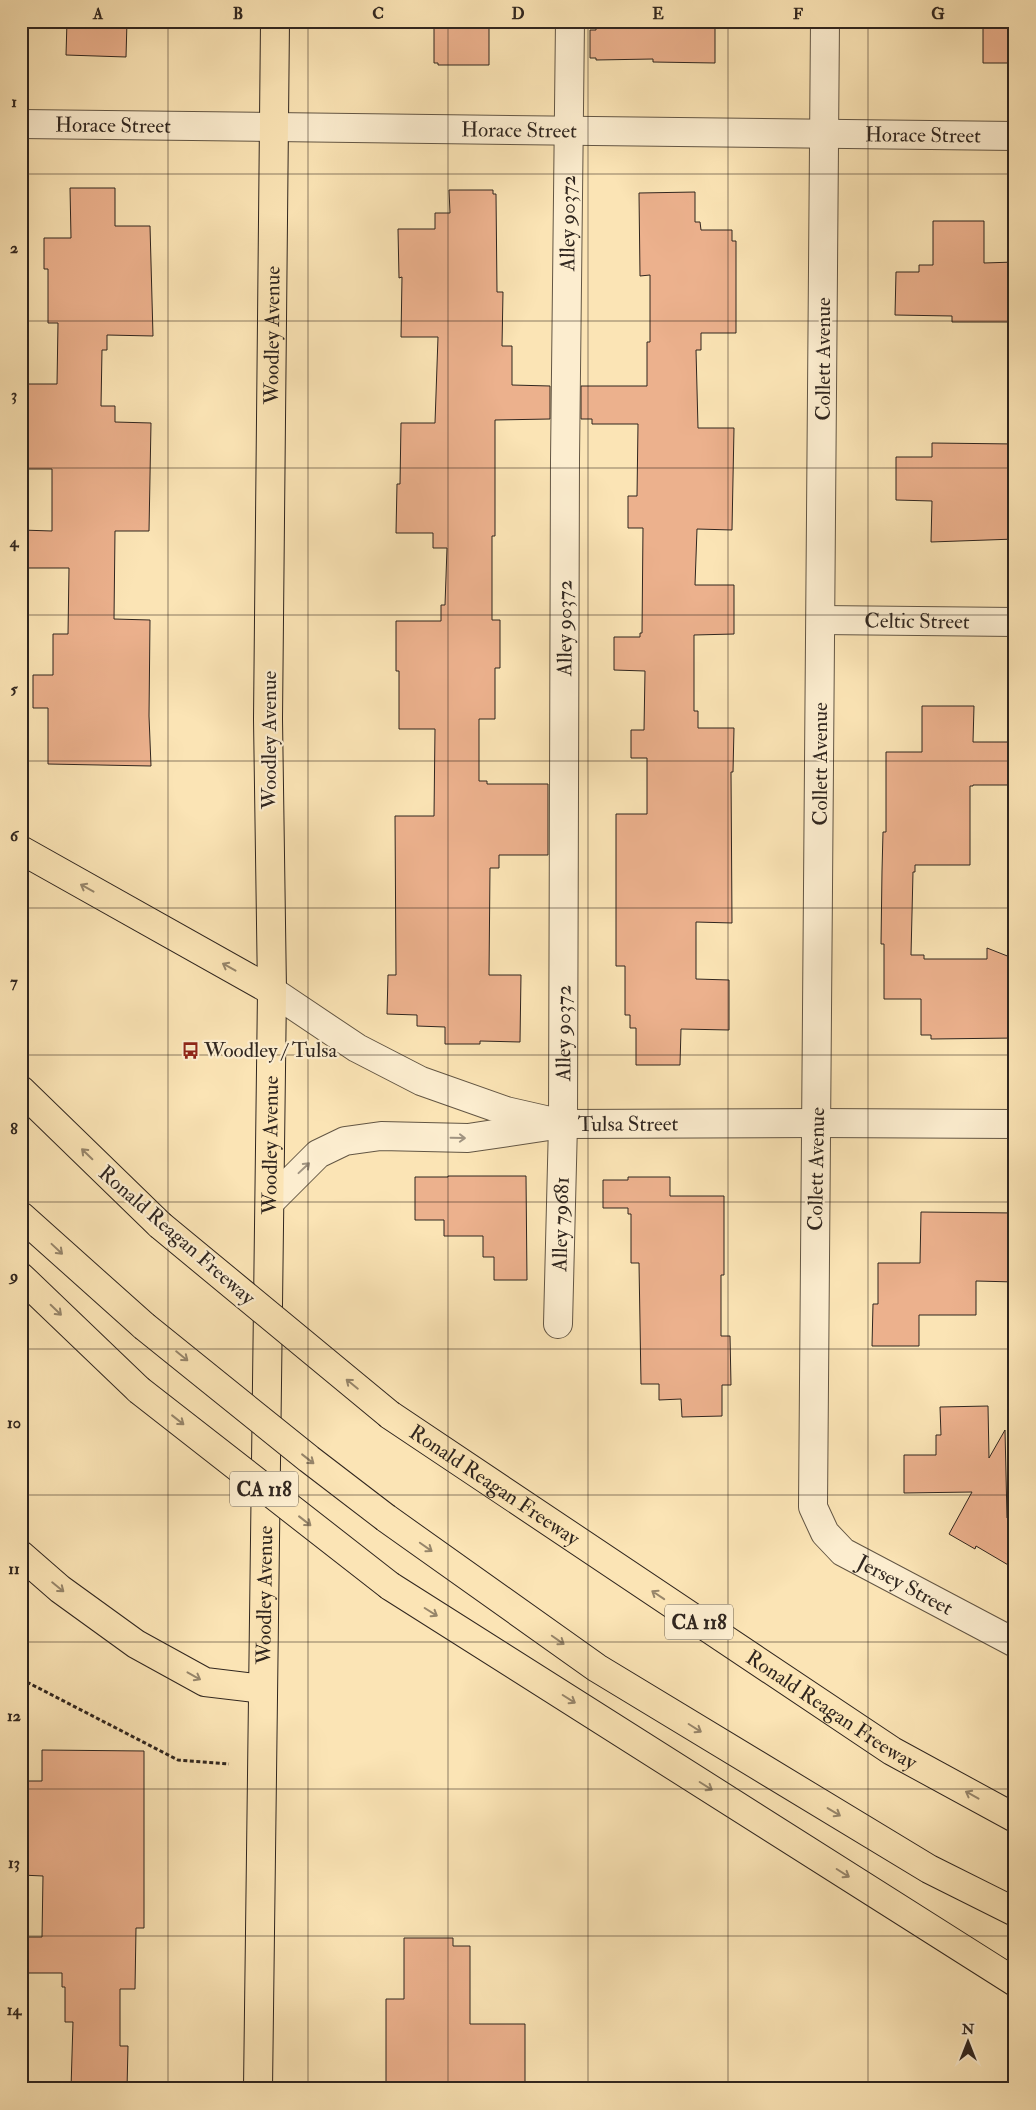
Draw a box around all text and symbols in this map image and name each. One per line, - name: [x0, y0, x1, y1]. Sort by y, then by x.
- text: A: [92, 4, 104, 24]
- text: B: [233, 4, 243, 24]
- text: C: [372, 4, 384, 24]
- text: D: [511, 4, 525, 24]
- text: E: [652, 4, 664, 24]
- text: F: [793, 4, 803, 24]
- text: G: [931, 4, 945, 24]
- text: 1: [11, 92, 17, 112]
- street label: Horace Street: [55, 111, 171, 140]
- street label: Horace Street: [461, 116, 577, 145]
- street label: Horace Street: [865, 121, 981, 150]
- street label: Alley 90372: [554, 175, 582, 272]
- text: 2: [10, 238, 18, 258]
- street label: Woodley Avenue: [258, 265, 287, 406]
- street label: Collett Avenue: [810, 297, 837, 421]
- text: 3: [11, 385, 17, 405]
- text: 4: [9, 532, 20, 552]
- street label: Alley 90372: [551, 580, 579, 677]
- street label: Celtic Street: [864, 607, 970, 636]
- street label: Woodley Avenue: [256, 670, 283, 810]
- text: 5: [10, 679, 18, 699]
- street label: Collett Avenue: [807, 702, 834, 826]
- text: 6: [10, 826, 20, 846]
- one-way arrow: [80, 883, 95, 893]
- one-way arrow: [222, 962, 237, 972]
- text: 7: [10, 972, 18, 992]
- street label: Alley 90372: [550, 985, 577, 1082]
- place label: Woodley / Tulsa: [203, 1037, 338, 1064]
- bus stop icon: Woodley / Tulsa: [180, 1040, 200, 1060]
- street label: Woodley Avenue: [256, 1075, 285, 1216]
- street label: Collett Avenue: [802, 1107, 831, 1231]
- street label: Tulsa Street: [578, 1111, 679, 1138]
- text: 8: [10, 1119, 18, 1139]
- one-way arrow: [450, 1133, 466, 1143]
- one-way arrow: [81, 1148, 93, 1161]
- street label: Ronald Reagan Freeway: [93, 1160, 261, 1311]
- one-way arrow: [298, 1162, 310, 1174]
- street label: Alley 79681: [546, 1176, 576, 1273]
- one-way arrow: [51, 1243, 63, 1255]
- text: 9: [8, 1266, 18, 1286]
- one-way arrow: [50, 1304, 63, 1316]
- one-way arrow: [175, 1351, 188, 1362]
- one-way arrow: [346, 1378, 359, 1389]
- text: 10: [7, 1413, 21, 1433]
- one-way arrow: [171, 1414, 184, 1425]
- street label: Ronald Reagan Freeway: [404, 1419, 586, 1553]
- one-way arrow: [301, 1453, 314, 1464]
- road number: CA 118: [230, 1472, 298, 1506]
- one-way arrow: [298, 1515, 311, 1526]
- street label: Woodley Avenue: [250, 1525, 279, 1666]
- one-way arrow: [418, 1541, 432, 1552]
- street label: Jersey Street: [851, 1548, 958, 1622]
- text: 11: [8, 1559, 20, 1579]
- one-way arrow: [51, 1581, 64, 1592]
- one-way arrow: [651, 1589, 665, 1600]
- road number: CA 118: [665, 1604, 733, 1640]
- one-way arrow: [424, 1608, 438, 1618]
- one-way arrow: [551, 1635, 565, 1645]
- street label: Ronald Reagan Freeway: [741, 1644, 922, 1776]
- one-way arrow: [186, 1671, 200, 1681]
- one-way arrow: [561, 1695, 575, 1705]
- text: 12: [7, 1706, 21, 1726]
- one-way arrow: [687, 1723, 701, 1733]
- one-way arrow: [699, 1781, 713, 1792]
- one-way arrow: [965, 1790, 980, 1799]
- one-way arrow: [826, 1808, 840, 1818]
- text: 13: [8, 1853, 20, 1873]
- one-way arrow: [836, 1869, 850, 1879]
- text: 14: [7, 2000, 23, 2020]
- north arrow: [944, 2018, 994, 2068]
- text: N: [961, 2021, 975, 2038]

